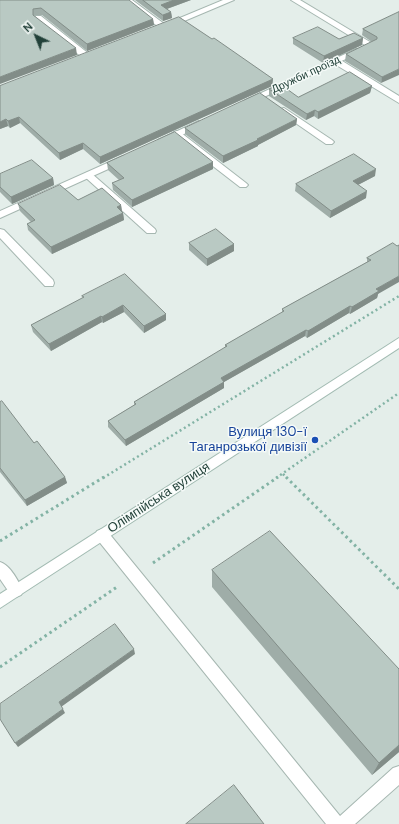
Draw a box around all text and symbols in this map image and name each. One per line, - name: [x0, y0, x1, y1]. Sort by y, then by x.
- north arrow: [16, 16, 56, 56]
- text: N: [20, 19, 36, 35]
- street label: Дружби проїзд: [270, 53, 342, 97]
- place label: Вулиця 130-ї Таганрозької дивізії: [189, 425, 307, 456]
- marker: Вулиця 130-ї Таганрозької дивізії: [310, 435, 320, 445]
- street label: Олімпійська вулиця: [105, 459, 213, 537]

